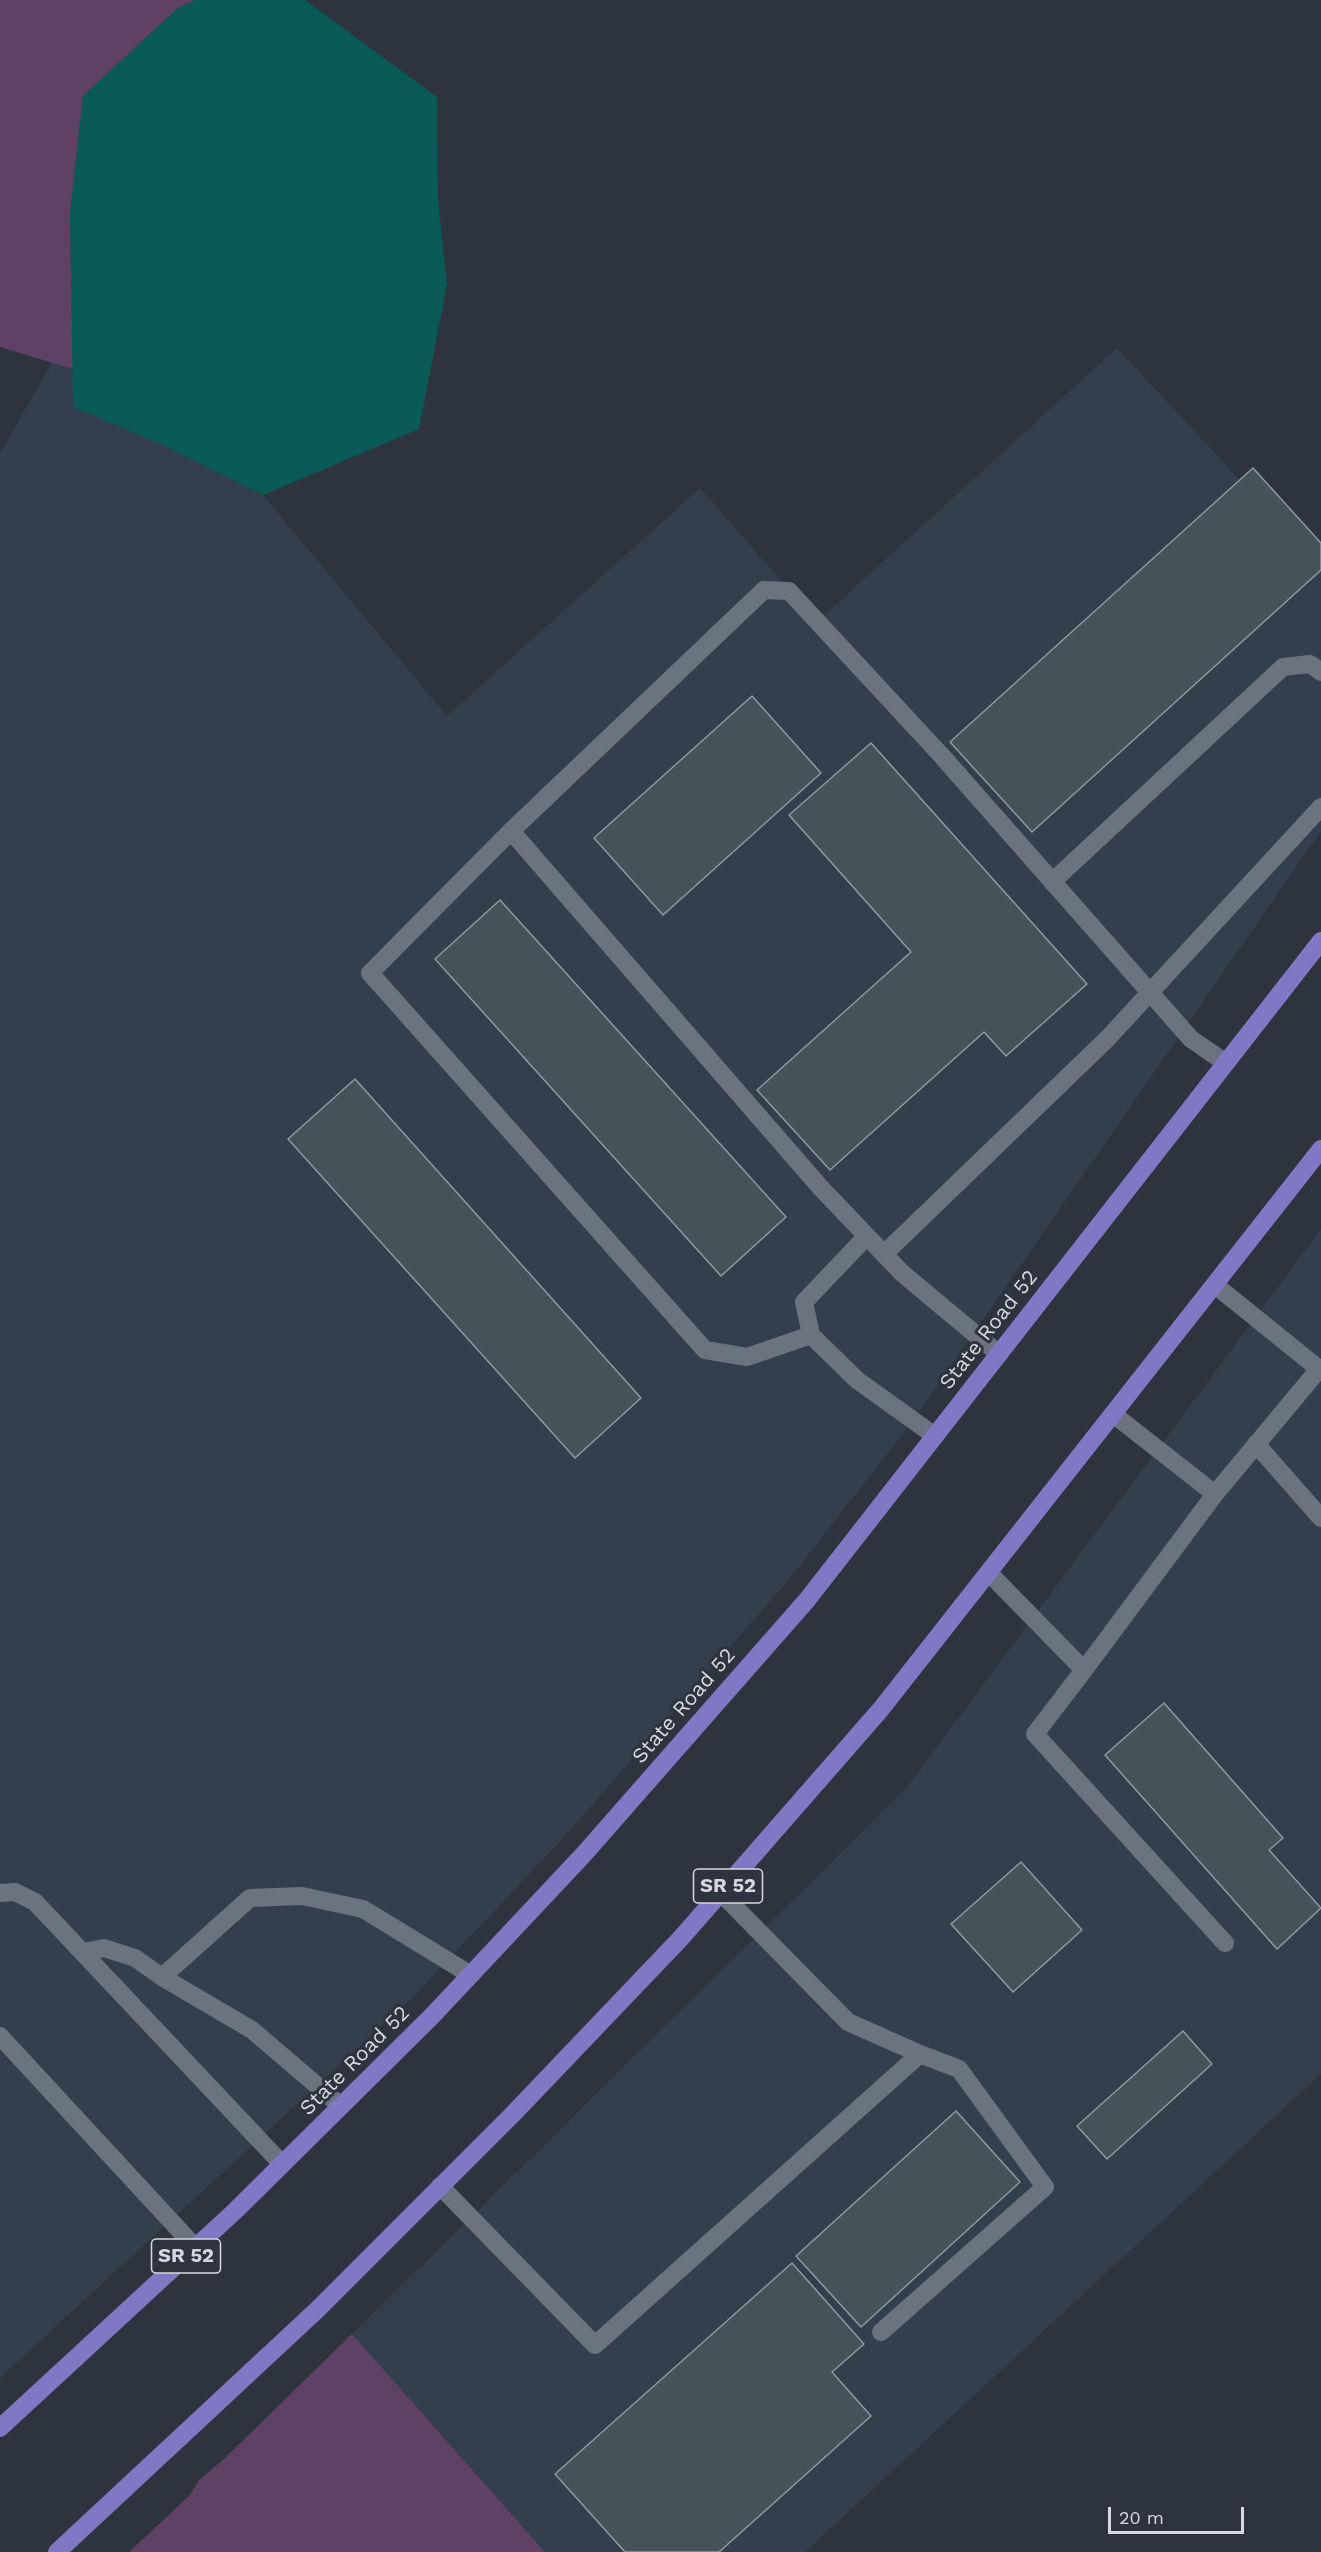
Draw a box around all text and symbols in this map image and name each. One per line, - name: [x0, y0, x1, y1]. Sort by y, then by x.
- street label: State Road 52: [935, 1265, 1043, 1395]
- street label: State Road 52: [627, 1643, 741, 1769]
- road number: SR 52: [694, 1869, 762, 1903]
- street label: State Road 52: [295, 2001, 415, 2121]
- road number: SR 52: [152, 2239, 220, 2273]
- scale bar: [1111, 2495, 1248, 2533]
- text: 20 m: [1119, 2507, 1164, 2528]

